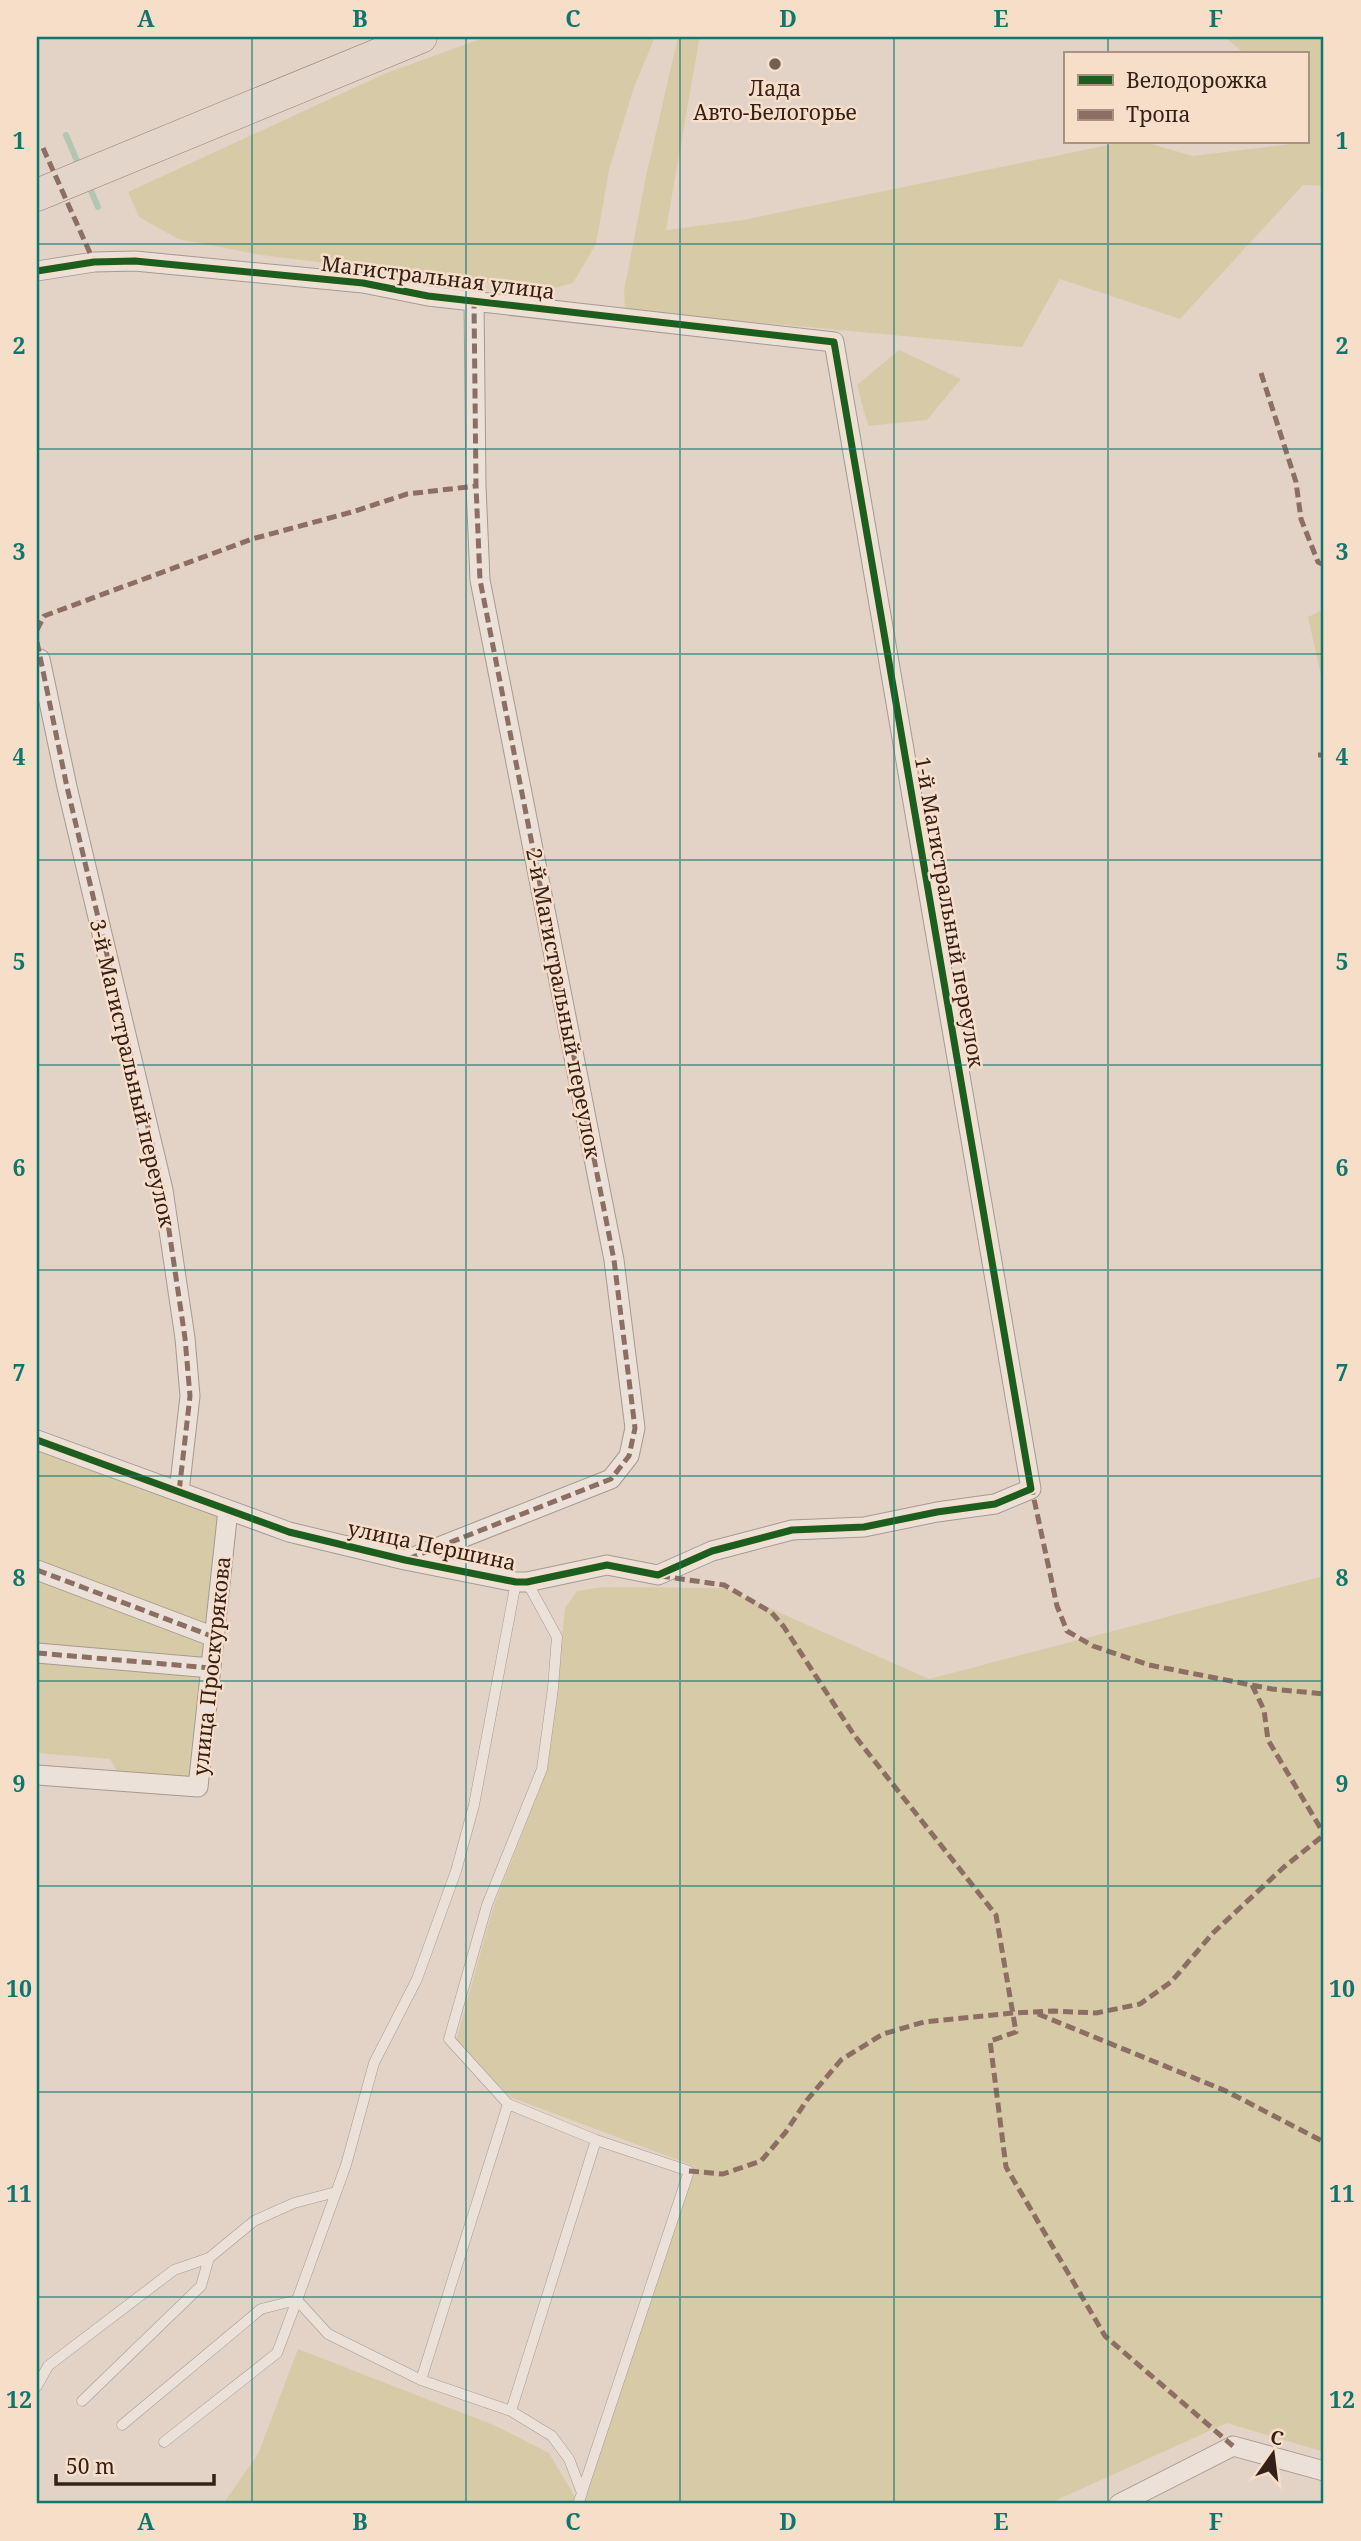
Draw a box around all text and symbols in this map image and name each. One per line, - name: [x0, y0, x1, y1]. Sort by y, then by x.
- text: A: [137, 2, 155, 34]
- text: B: [352, 2, 368, 34]
- text: C: [565, 2, 581, 34]
- text: D: [779, 2, 797, 34]
- text: E: [993, 2, 1009, 34]
- text: F: [1209, 2, 1223, 34]
- legend: [1064, 52, 1308, 144]
- marker: Лада Авто-Белогорье: [767, 56, 783, 72]
- text: Велодорожка: [1126, 66, 1268, 94]
- place label: Лада Авто-Белогорье: [693, 74, 857, 126]
- text: Тропа: [1126, 100, 1190, 128]
- text: 1: [13, 124, 26, 156]
- text: 1: [1336, 124, 1349, 156]
- street label: Магистральная улица: [319, 249, 557, 305]
- text: 2: [13, 329, 26, 361]
- text: 2: [1336, 329, 1349, 361]
- text: 3: [13, 535, 26, 567]
- text: 3: [1336, 535, 1349, 567]
- text: 4: [13, 740, 26, 772]
- text: 4: [1336, 740, 1349, 772]
- street label: 1-й Магистральный переулок: [909, 754, 991, 1070]
- street label: 2-й Магистральный переулок: [520, 846, 608, 1161]
- street label: 3-й Магистральный переулок: [84, 916, 182, 1230]
- text: 5: [13, 945, 26, 977]
- text: 5: [1336, 945, 1349, 977]
- text: 6: [13, 1151, 26, 1183]
- text: 6: [1336, 1151, 1349, 1183]
- text: 7: [13, 1356, 26, 1388]
- text: 7: [1336, 1356, 1349, 1388]
- street label: улица Першина: [345, 1513, 519, 1577]
- street label: улица Проскурякова: [186, 1555, 236, 1777]
- text: 8: [13, 1561, 26, 1593]
- text: 8: [1336, 1561, 1349, 1593]
- text: 9: [13, 1767, 26, 1799]
- text: 9: [1336, 1767, 1349, 1799]
- text: 10: [6, 1972, 32, 2004]
- text: 10: [1329, 1972, 1355, 2004]
- text: 11: [6, 2177, 32, 2209]
- text: 11: [1329, 2177, 1355, 2209]
- text: 12: [6, 2383, 32, 2415]
- text: 12: [1329, 2383, 1355, 2415]
- north arrow: [1238, 2418, 1308, 2488]
- text: С: [1268, 2423, 1286, 2452]
- scale bar: [56, 2443, 214, 2487]
- text: 50 m: [66, 2452, 115, 2480]
- text: A: [137, 2505, 155, 2537]
- text: B: [352, 2505, 368, 2537]
- text: C: [565, 2505, 581, 2537]
- text: D: [779, 2505, 797, 2537]
- text: E: [993, 2505, 1009, 2537]
- text: F: [1209, 2505, 1223, 2537]

